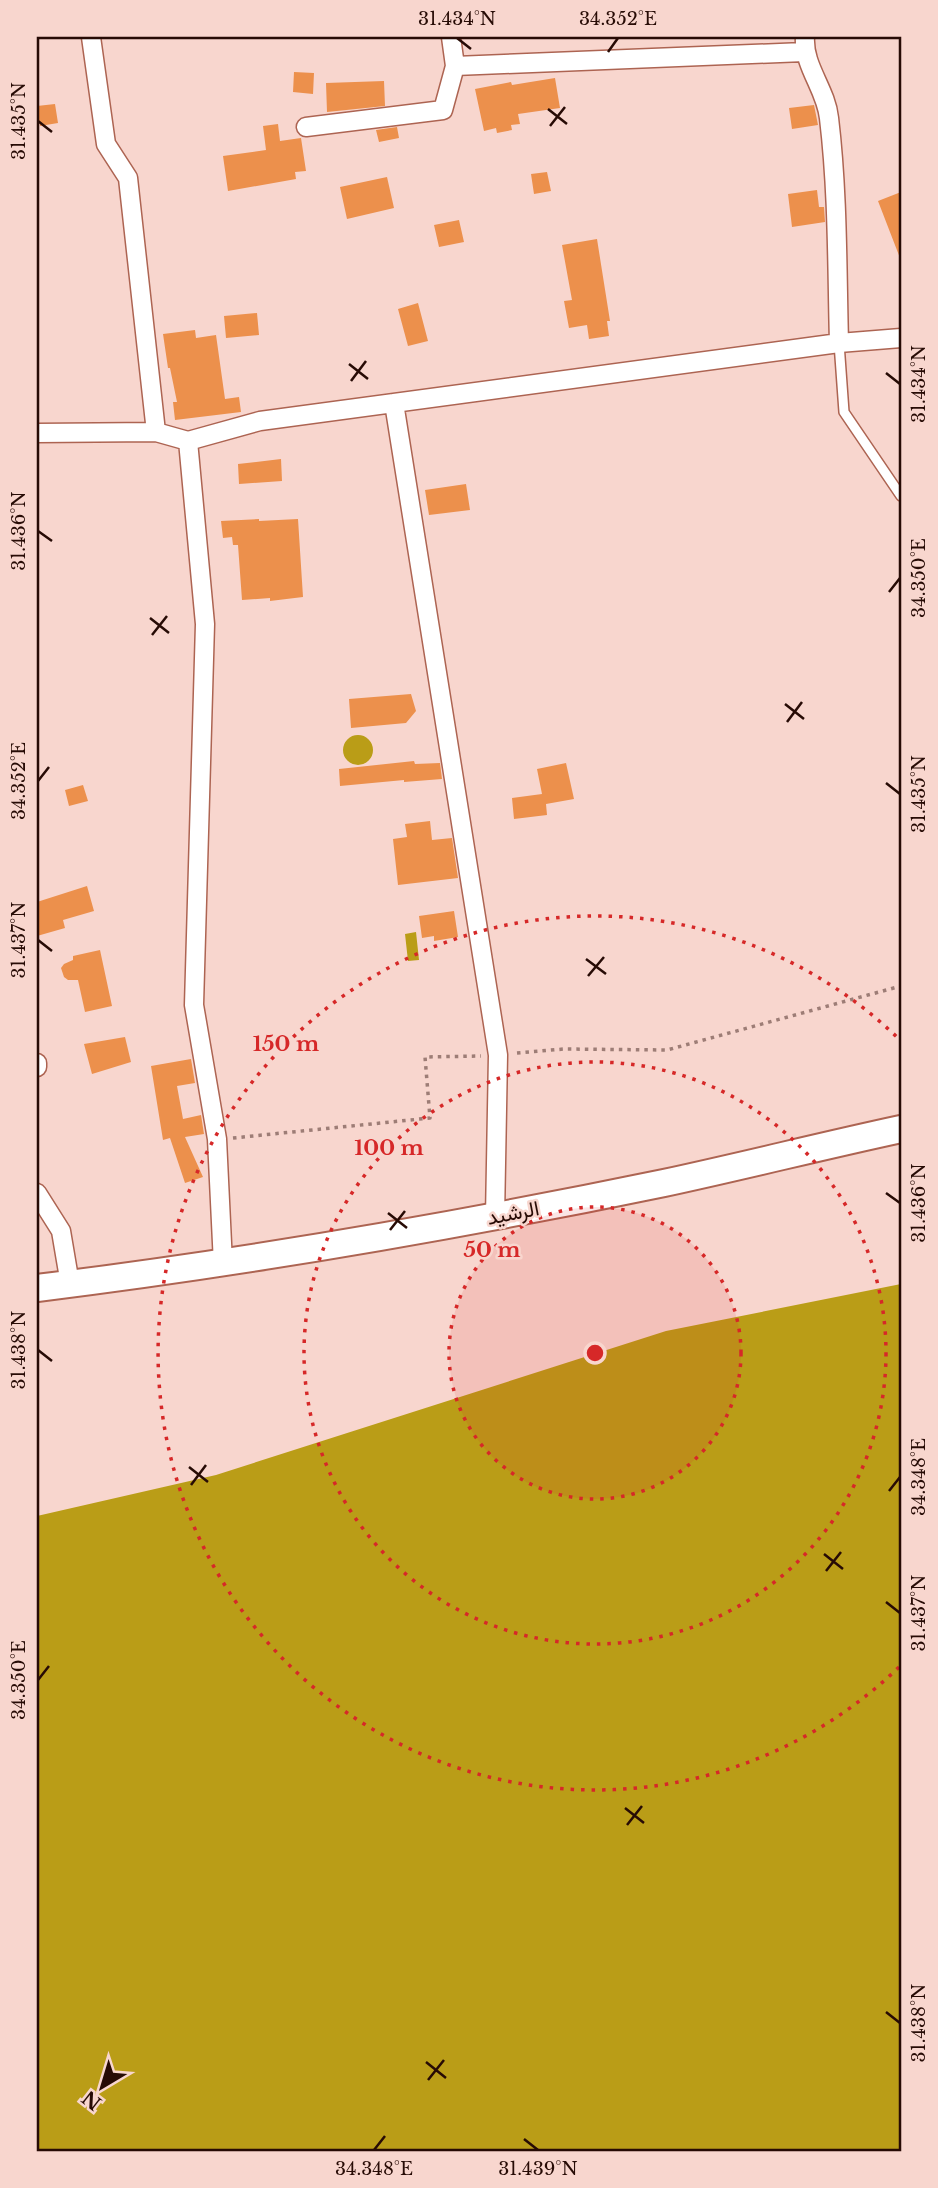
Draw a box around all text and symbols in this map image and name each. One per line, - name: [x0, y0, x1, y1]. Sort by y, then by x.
- text: 31.434°N: [418, 8, 496, 30]
- text: 34.352°E: [579, 8, 657, 30]
- text: 31.435°N: [8, 82, 30, 160]
- text: 31.434°N: [908, 345, 930, 423]
- text: 31.436°N: [8, 491, 30, 571]
- text: 34.350°E: [908, 538, 930, 618]
- text: 34.352°E: [8, 742, 30, 820]
- text: 31.435°N: [908, 755, 930, 833]
- text: 31.437°N: [8, 901, 30, 979]
- text: 150 m: [253, 1031, 319, 1057]
- text: 100 m: [354, 1135, 424, 1161]
- text: 31.436°N: [908, 1163, 930, 1243]
- street label: الرشيد: [485, 1195, 541, 1231]
- text: 50 m: [463, 1237, 521, 1263]
- text: 31.438°N: [8, 1311, 30, 1389]
- centre of rings: [583, 1341, 607, 1365]
- text: 34.348°E: [908, 1438, 930, 1516]
- text: 31.437°N: [908, 1574, 930, 1652]
- text: 34.350°E: [8, 1640, 30, 1720]
- text: 31.438°N: [908, 1984, 930, 2062]
- north arrow: [66, 2052, 136, 2122]
- text: N: [78, 2085, 106, 2115]
- text: 34.348°E: [335, 2158, 413, 2180]
- text: 31.439°N: [498, 2158, 578, 2180]

